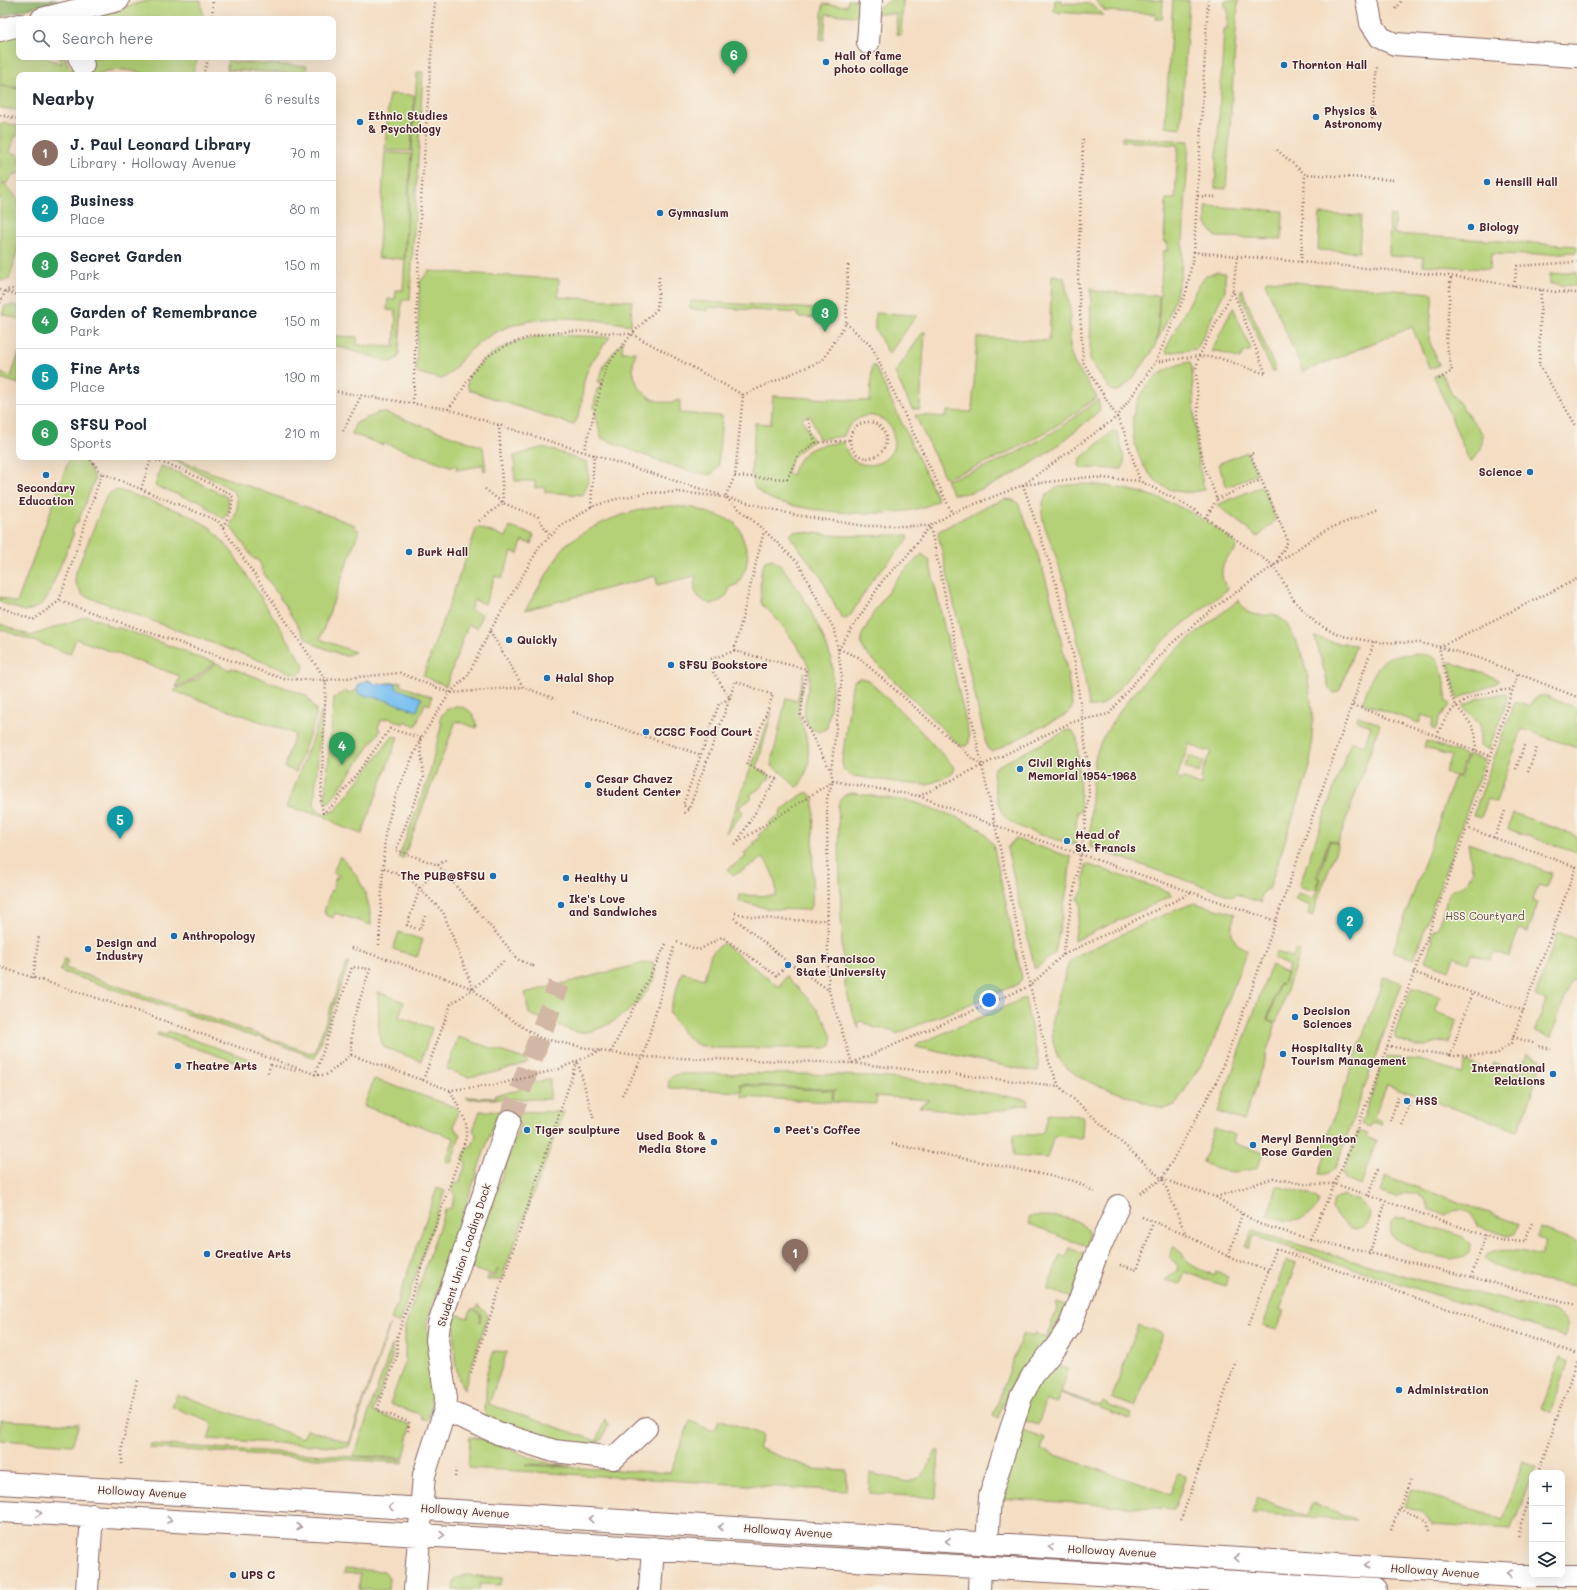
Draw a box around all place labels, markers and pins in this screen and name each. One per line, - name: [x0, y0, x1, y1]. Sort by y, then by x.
- pin: 6: [721, 41, 747, 74]
- place label: Hall of fame photo collage: [834, 48, 909, 76]
- marker: Hall of fame photo collage: [821, 57, 831, 67]
- place label: Thornton Hall: [1292, 57, 1367, 72]
- marker: Thornton Hall: [1279, 60, 1289, 70]
- place label: Physics & Astronomy: [1324, 103, 1382, 131]
- place label: Ethnic Studies & Psychology: [368, 108, 448, 136]
- marker: Physics & Astronomy: [1311, 112, 1321, 122]
- marker: Ethnic Studies & Psychology: [355, 117, 365, 127]
- place label: Hensill Hall: [1495, 174, 1557, 189]
- marker: Hensill Hall: [1482, 177, 1492, 187]
- place label: Gymnasium: [668, 205, 729, 220]
- marker: Gymnasium: [655, 208, 665, 218]
- place label: Biology: [1479, 219, 1519, 234]
- marker: Biology: [1466, 222, 1476, 232]
- pin: 3: [812, 299, 838, 332]
- place label: Science: [1479, 464, 1522, 479]
- marker: Science: [1525, 467, 1535, 477]
- marker: Secondary Education: [41, 470, 51, 480]
- place label: Secondary Education: [17, 480, 75, 508]
- place label: Burk Hall: [417, 544, 468, 559]
- marker: Burk Hall: [404, 547, 414, 557]
- place label: Quickly: [517, 632, 557, 647]
- marker: Quickly: [504, 635, 514, 645]
- place label: SFSU Bookstore: [679, 657, 768, 672]
- marker: SFSU Bookstore: [666, 660, 676, 670]
- place label: Halal Shop: [555, 670, 614, 685]
- marker: Halal Shop: [542, 673, 552, 683]
- place label: CCSC Food Court: [654, 724, 753, 739]
- marker: CCSC Food Court: [641, 727, 651, 737]
- pin: 4: [329, 732, 355, 765]
- place label: Civil Rights Memorial 1954-1968: [1028, 755, 1137, 783]
- marker: Civil Rights Memorial 1954-1968: [1015, 764, 1025, 774]
- place label: Cesar Chavez Student Center: [596, 771, 681, 799]
- marker: Cesar Chavez Student Center: [583, 780, 593, 790]
- pin: 5: [107, 806, 133, 839]
- place label: Head of St. Francis: [1075, 827, 1136, 855]
- marker: Head of St. Francis: [1062, 836, 1072, 846]
- place label: The PUB@SFSU: [400, 868, 485, 883]
- place label: Healthy U: [574, 870, 628, 885]
- marker: The PUB@SFSU: [488, 871, 498, 881]
- marker: Healthy U: [561, 873, 571, 883]
- place label: Ike's Love and Sandwiches: [569, 891, 658, 919]
- marker: Ike's Love and Sandwiches: [556, 900, 566, 910]
- pin: 2: [1337, 907, 1363, 940]
- place label: Anthropology: [182, 928, 255, 943]
- marker: Anthropology: [169, 931, 179, 941]
- place label: Design and Industry: [96, 935, 157, 963]
- marker: Design and Industry: [83, 944, 93, 954]
- place label: San Francisco State University: [796, 951, 886, 979]
- marker: San Francisco State University: [783, 960, 793, 970]
- place label: Decision Sciences: [1303, 1003, 1352, 1031]
- marker: Decision Sciences: [1290, 1012, 1300, 1022]
- place label: Hospitality & Tourism Management: [1291, 1040, 1407, 1068]
- marker: Hospitality & Tourism Management: [1278, 1049, 1288, 1059]
- place label: Theatre Arts: [186, 1058, 258, 1073]
- place label: International Relations: [1472, 1060, 1545, 1088]
- marker: Theatre Arts: [173, 1061, 183, 1071]
- marker: International Relations: [1548, 1069, 1558, 1079]
- place label: HSS: [1415, 1093, 1438, 1108]
- marker: HSS: [1402, 1096, 1412, 1106]
- place label: Tiger sculpture: [535, 1122, 620, 1137]
- place label: Peet's Coffee: [785, 1122, 861, 1137]
- marker: Tiger sculpture: [522, 1125, 532, 1135]
- marker: Peet's Coffee: [772, 1125, 782, 1135]
- place label: Used Book & Media Store: [636, 1128, 706, 1156]
- place label: Meryl Bennington Rose Garden: [1261, 1131, 1356, 1159]
- marker: Used Book & Media Store: [709, 1137, 719, 1147]
- marker: Meryl Bennington Rose Garden: [1248, 1140, 1258, 1150]
- pin: 1: [782, 1239, 808, 1272]
- place label: Creative Arts: [215, 1246, 292, 1261]
- marker: Creative Arts: [202, 1249, 212, 1259]
- place label: Administration: [1407, 1382, 1489, 1397]
- marker: Administration: [1394, 1385, 1404, 1395]
- place label: UPS C: [241, 1567, 275, 1582]
- marker: UPS C: [228, 1570, 238, 1580]

